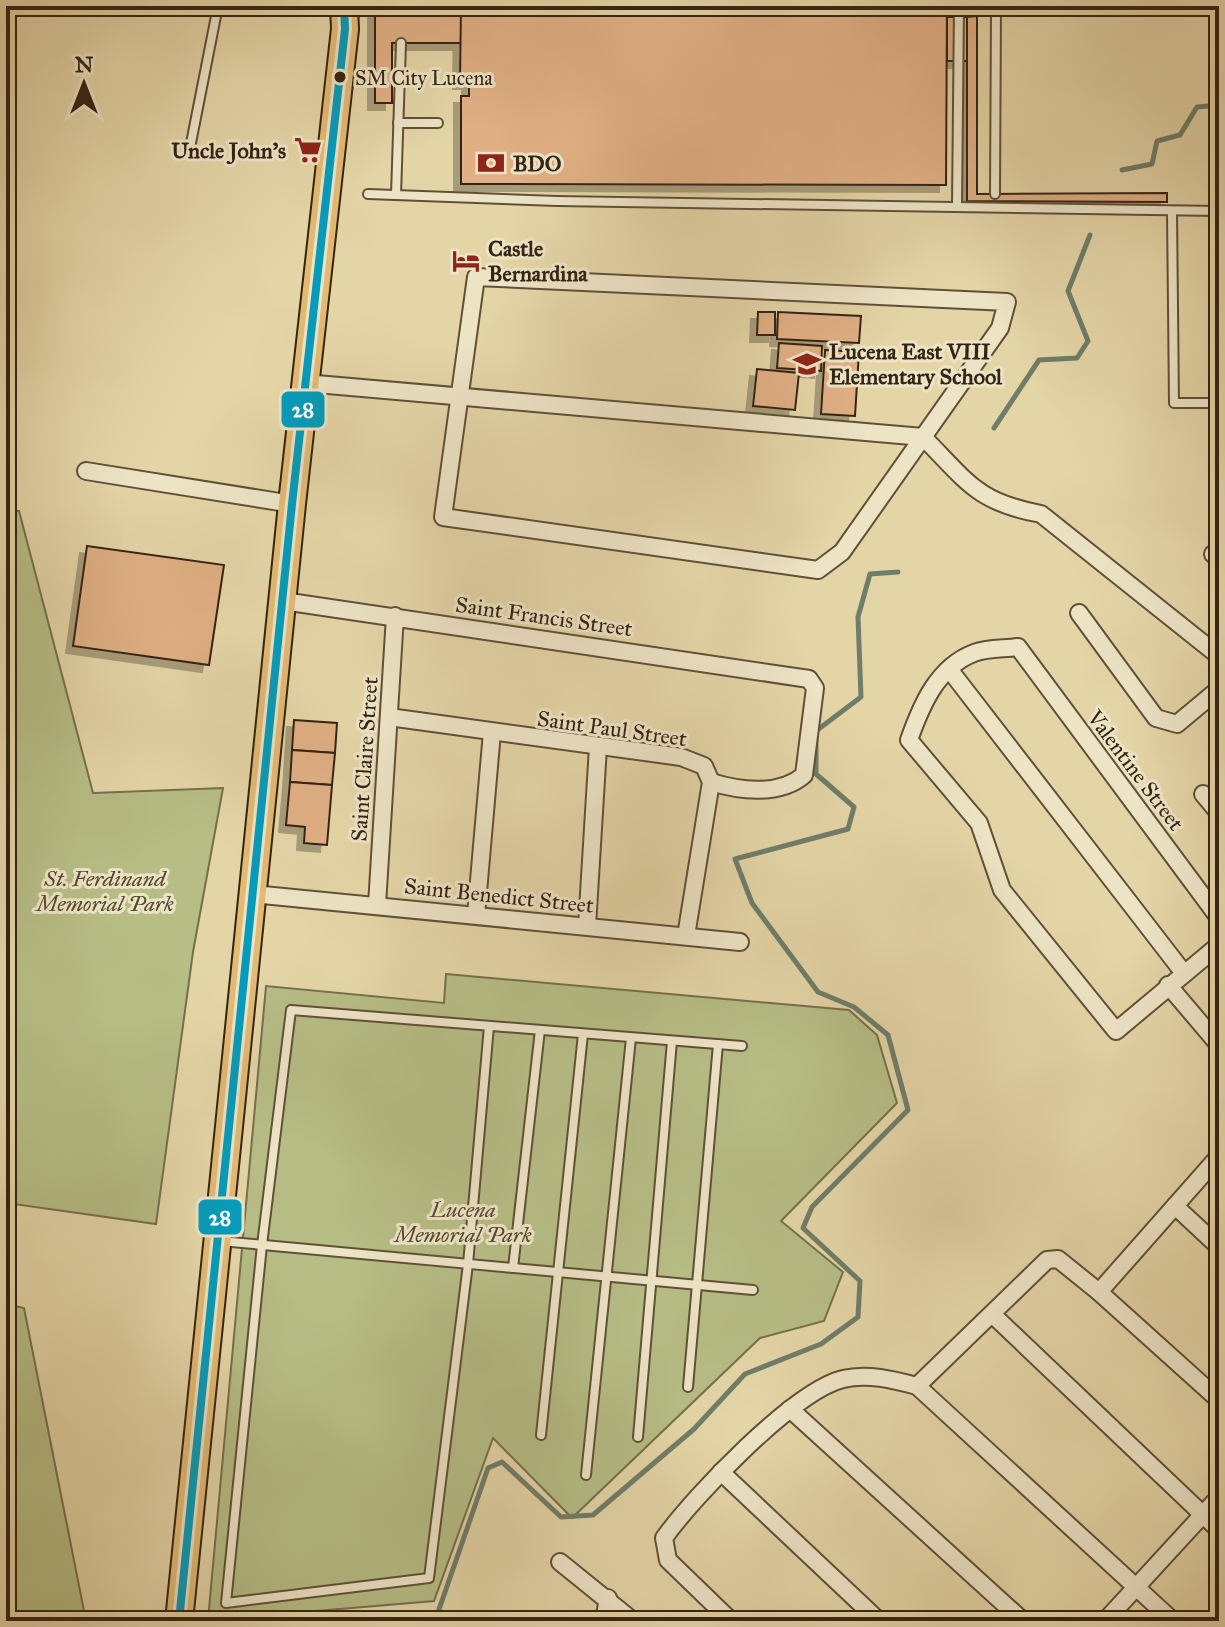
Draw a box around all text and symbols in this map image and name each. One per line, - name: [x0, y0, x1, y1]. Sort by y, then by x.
- north arrow: [44, 44, 124, 124]
- text: N: [75, 51, 94, 78]
- place label: SM City Lucena: [355, 66, 493, 90]
- marker: SM City Lucena: [332, 69, 348, 85]
- supermarket icon: Uncle John's: [293, 135, 323, 165]
- place label: Uncle John's: [171, 137, 286, 165]
- bank icon: BDO: [476, 148, 506, 178]
- place label: BDO: [513, 150, 562, 177]
- place label: Castle Bernardina: [488, 235, 588, 287]
- hotel icon: Castle Bernardina: [451, 246, 481, 276]
- place label: Lucena East VIII Elementary School: [829, 338, 1003, 390]
- school or university icon: Lucena East VIII Elementary School: [792, 349, 822, 379]
- line badge: 28: [280, 390, 326, 429]
- text: 28: [292, 396, 314, 423]
- street label: Saint Francis Street: [454, 591, 634, 642]
- street label: Saint Claire Street: [345, 675, 384, 842]
- street label: Valentine Street: [1081, 704, 1190, 836]
- street label: Saint Paul Street: [535, 705, 689, 752]
- park label: St. Ferdinand Memorial Park: [34, 865, 174, 917]
- street label: Saint Benedict Street: [403, 872, 595, 919]
- park label: Lucena Memorial Park: [392, 1196, 532, 1248]
- line badge: 28: [197, 1198, 243, 1236]
- text: 28: [209, 1204, 231, 1231]

